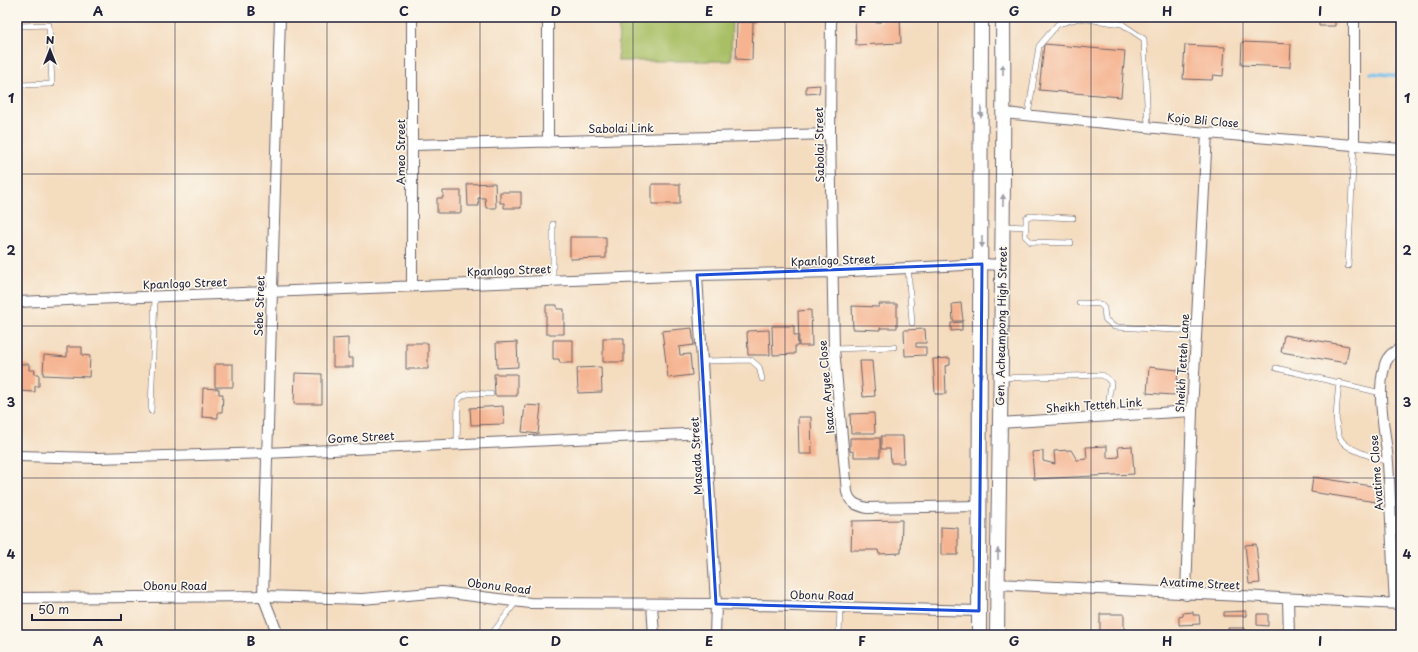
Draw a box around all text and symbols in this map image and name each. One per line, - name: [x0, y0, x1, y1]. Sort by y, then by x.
- text: A: [93, 1, 103, 20]
- text: B: [247, 1, 256, 20]
- text: C: [399, 1, 409, 20]
- text: D: [551, 1, 561, 20]
- text: E: [705, 1, 713, 20]
- text: F: [858, 1, 866, 20]
- text: G: [1009, 1, 1019, 20]
- text: H: [1162, 1, 1172, 20]
- text: I: [1318, 1, 1322, 20]
- north arrow: [30, 30, 70, 70]
- text: N: [46, 31, 55, 48]
- one-way arrow: [1000, 64, 1007, 76]
- text: 1: [8, 88, 14, 107]
- text: 1: [1404, 88, 1410, 107]
- one-way arrow: [978, 106, 984, 119]
- street label: Sabolai Street: [810, 107, 828, 183]
- street label: Kojo Bli Close: [1166, 108, 1240, 132]
- street label: Ameo Street: [392, 119, 409, 185]
- street label: Sabolai Link: [588, 119, 654, 137]
- one-way arrow: [1000, 193, 1006, 206]
- one-way arrow: [979, 236, 985, 249]
- text: 2: [6, 240, 16, 259]
- text: 2: [1402, 240, 1412, 259]
- street label: Gen. Acheampong High Street: [991, 246, 1011, 406]
- street label: Kpanlogo Street: [791, 250, 876, 270]
- street label: Kpanlogo Street: [467, 260, 552, 280]
- street label: Kpanlogo Street: [143, 273, 228, 293]
- street label: Sebe Street: [249, 275, 269, 337]
- street label: Sheikh Tetteh Lane: [1171, 313, 1193, 413]
- street label: Isaac Aryee Close: [813, 340, 839, 434]
- one-way arrow: [978, 366, 984, 379]
- text: 3: [7, 392, 16, 411]
- text: 3: [1403, 392, 1412, 411]
- street label: Sheikh Tetteh Link: [1045, 393, 1143, 417]
- street label: Masada Street: [685, 416, 707, 495]
- street label: Gome Street: [327, 427, 395, 447]
- street label: Avatime Close: [1365, 434, 1387, 512]
- text: 4: [7, 544, 16, 563]
- text: 4: [1403, 544, 1412, 563]
- one-way arrow: [994, 548, 1001, 560]
- street label: Avatime Street: [1160, 572, 1241, 594]
- street label: Obonu Road: [466, 574, 532, 598]
- street label: Obonu Road: [143, 577, 207, 594]
- street label: Obonu Road: [790, 586, 854, 604]
- scale bar: [32, 596, 121, 622]
- text: 50 m: [38, 600, 69, 618]
- text: A: [93, 631, 103, 650]
- text: B: [247, 631, 256, 650]
- text: C: [399, 631, 409, 650]
- text: D: [551, 631, 561, 650]
- text: E: [705, 631, 713, 650]
- text: F: [858, 631, 866, 650]
- text: G: [1009, 631, 1019, 650]
- text: H: [1162, 631, 1172, 650]
- text: I: [1318, 631, 1322, 650]

